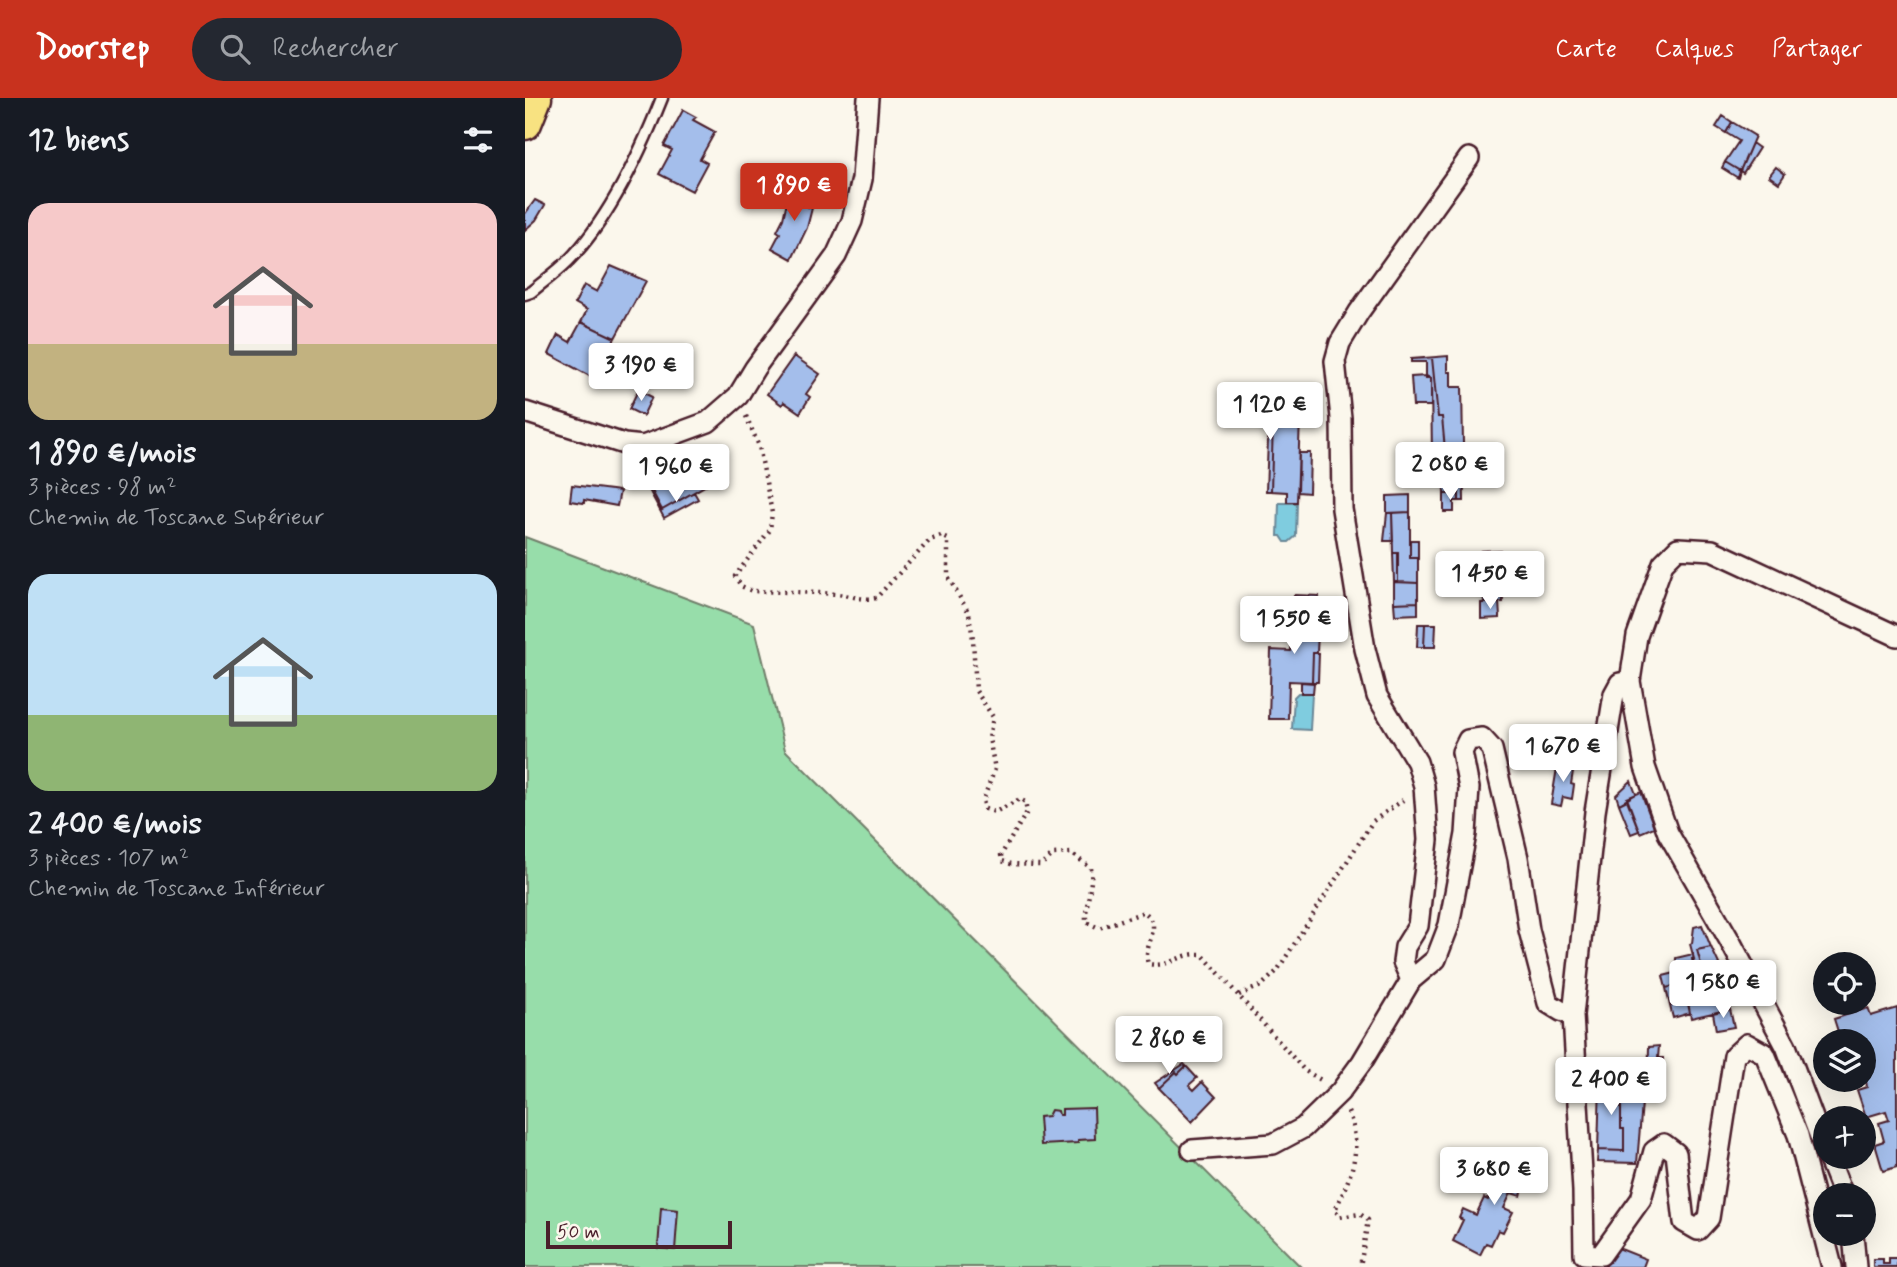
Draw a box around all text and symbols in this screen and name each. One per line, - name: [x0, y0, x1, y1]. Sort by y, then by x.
- search box: [192, 18, 682, 81]
- text: Doorstep: [35, 27, 150, 71]
- icon: search: [216, 30, 254, 68]
- text: Rechercher: [272, 32, 399, 66]
- text: Carte: [1555, 34, 1617, 65]
- text: Calques: [1655, 34, 1734, 65]
- text: Partager: [1772, 34, 1862, 65]
- text: 12 biens: [28, 121, 129, 160]
- icon: filters: [459, 121, 497, 159]
- pin: 1 890 €: [729, 164, 859, 223]
- text: 1 890 €: [756, 171, 832, 201]
- icon: home: [200, 248, 326, 374]
- pin: 3 190 €: [576, 344, 706, 403]
- text: 3 190 €: [605, 351, 677, 381]
- pin: 1 120 €: [1205, 382, 1335, 442]
- text: 1 120 €: [1233, 390, 1307, 420]
- text: 1 890 €/mois: [28, 434, 196, 473]
- pin: 2 080 €: [1385, 442, 1515, 502]
- pin: 1 960 €: [611, 444, 741, 504]
- text: 2 080 €: [1411, 450, 1489, 480]
- text: 1 960 €: [638, 452, 714, 482]
- text: 3 pièces · 98 m²: [28, 473, 177, 503]
- text: Chemin de Toscane Supérieur: [28, 503, 324, 533]
- pin: 1 450 €: [1425, 552, 1555, 611]
- text: 1 450 €: [1451, 559, 1529, 589]
- pin: 1 550 €: [1229, 596, 1359, 656]
- text: 1 550 €: [1256, 604, 1332, 634]
- icon: home: [200, 619, 326, 745]
- pin: 1 670 €: [1498, 724, 1628, 784]
- text: 1 670 €: [1525, 732, 1601, 762]
- text: 2 400 €/mois: [28, 805, 202, 844]
- text: 3 pièces · 107 m²: [28, 844, 189, 874]
- text: Chemin de Toscane Inférieur: [28, 874, 325, 904]
- map controls: [1813, 952, 1876, 1246]
- button: locate: [1813, 952, 1876, 1015]
- pin: 1 580 €: [1658, 960, 1788, 1020]
- text: 1 580 €: [1685, 968, 1761, 998]
- pin: 2 860 €: [1104, 1016, 1234, 1076]
- text: 2 860 €: [1131, 1024, 1207, 1054]
- button: layers: [1813, 1029, 1876, 1092]
- pin: 2 400 €: [1546, 1058, 1676, 1117]
- text: 2 400 €: [1571, 1065, 1651, 1095]
- button: +: [1813, 1106, 1876, 1169]
- pin: 3 680 €: [1429, 1148, 1559, 1207]
- text: 3 680 €: [1456, 1155, 1532, 1185]
- button: −: [1813, 1183, 1876, 1246]
- scale bar: [546, 1218, 731, 1250]
- text: 50 m: [557, 1220, 600, 1245]

